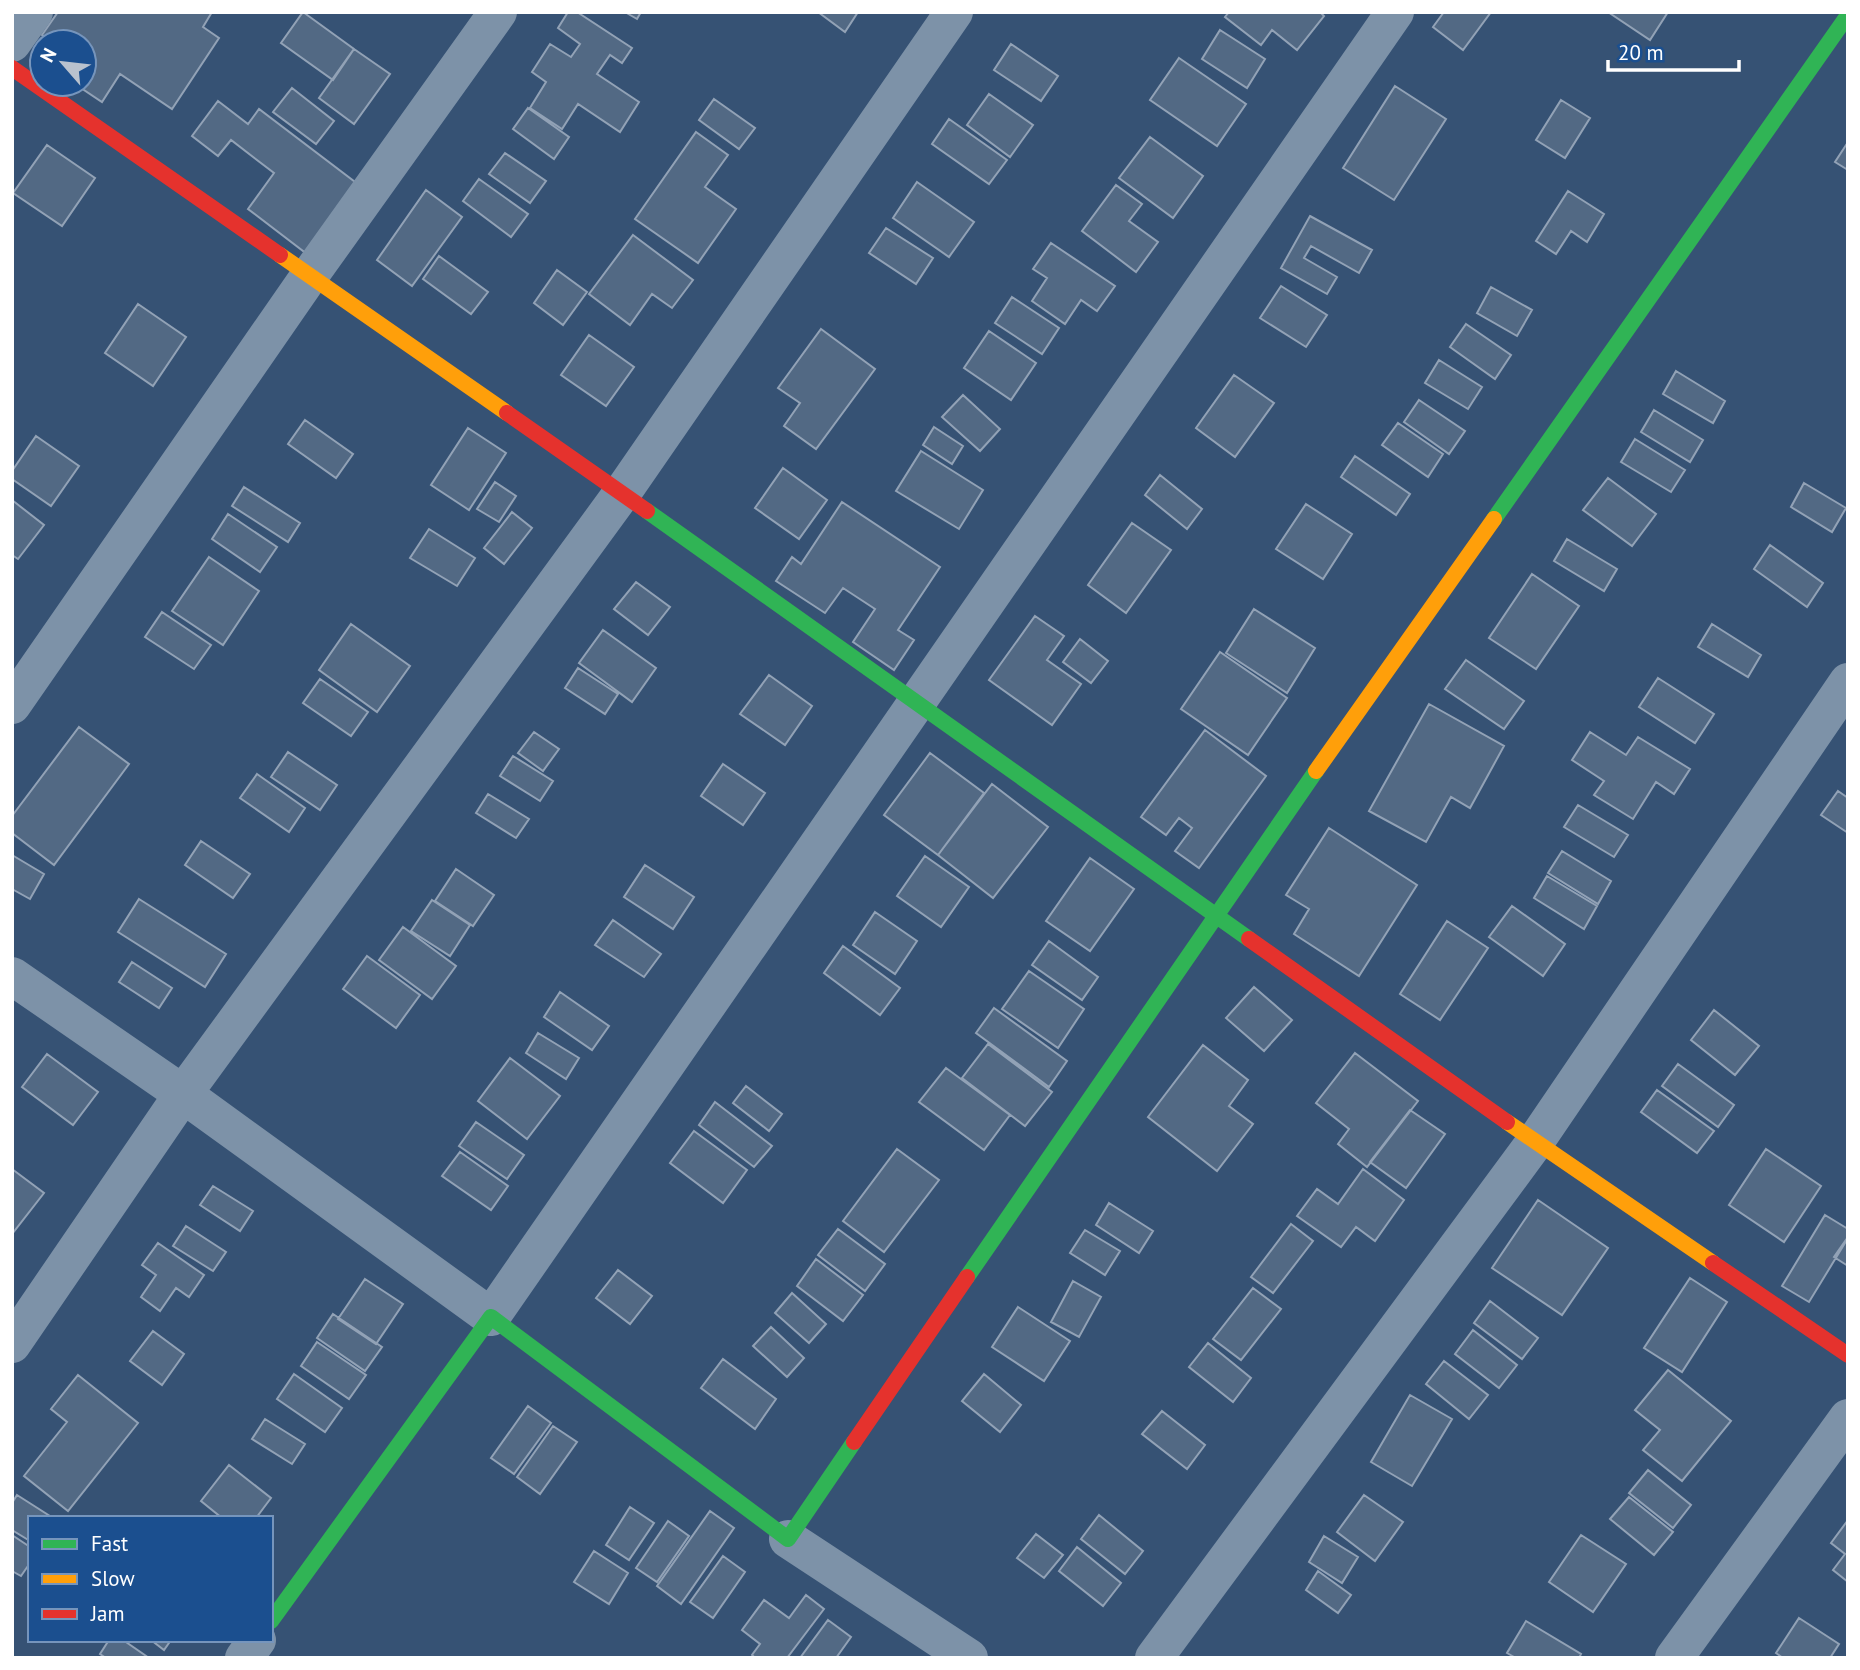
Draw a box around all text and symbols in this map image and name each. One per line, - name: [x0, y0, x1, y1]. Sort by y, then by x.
- north arrow: [28, 28, 98, 98]
- scale bar: [1608, 28, 1739, 72]
- text: 20 m: [1618, 39, 1664, 66]
- text: N: [34, 44, 62, 66]
- legend: [28, 1516, 273, 1642]
- text: Fast: [91, 1530, 128, 1557]
- text: Slow: [91, 1565, 135, 1592]
- text: Jam: [90, 1600, 125, 1627]

